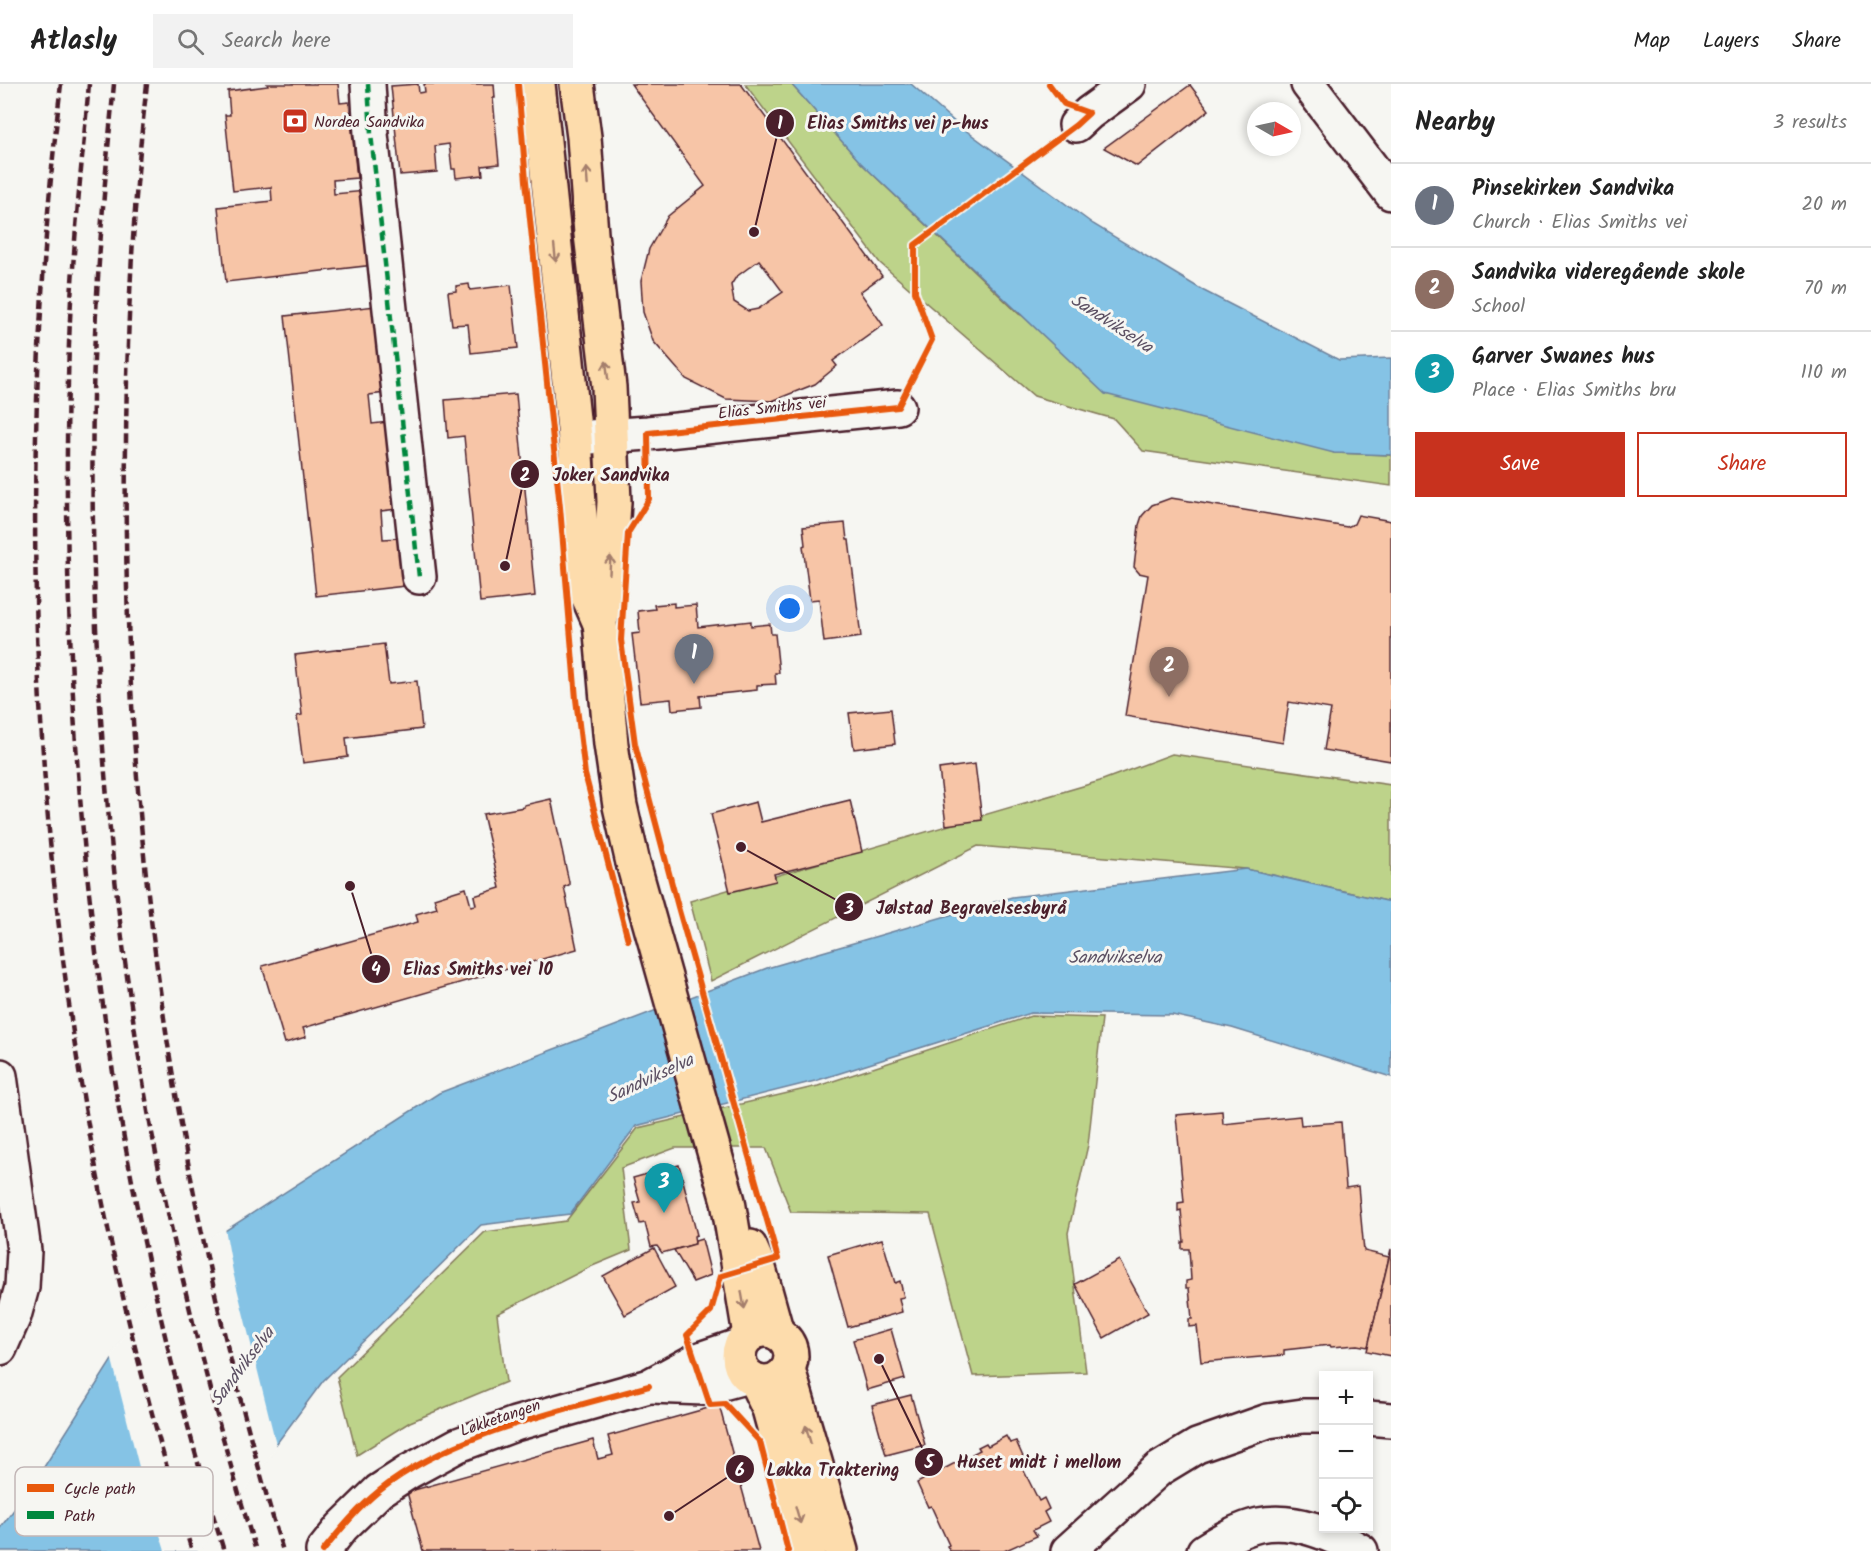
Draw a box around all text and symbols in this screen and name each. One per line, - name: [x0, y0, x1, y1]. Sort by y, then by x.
- search box: [153, 14, 573, 68]
- text: Atlasly: [30, 19, 117, 64]
- text: Search here: [222, 24, 331, 59]
- icon: search: [174, 25, 207, 58]
- text: Map: [1633, 25, 1670, 58]
- text: Layers: [1703, 25, 1759, 58]
- text: Share: [1792, 25, 1841, 58]
- north arrow: [1247, 102, 1301, 156]
- text: Nearby: [1415, 102, 1495, 144]
- callout: Elias Smiths vei p-hus: [765, 105, 1001, 141]
- bank icon: Nordea Sandvika: [280, 106, 310, 136]
- text: 3 results: [1773, 107, 1847, 139]
- place label: Nordea Sandvika: [314, 110, 425, 135]
- text: 1: [777, 110, 783, 139]
- text: Elias Smiths vei p-hus: [807, 110, 989, 139]
- one-way arrow: [581, 167, 592, 187]
- text: Pinsekirken Sandvika: [1472, 172, 1674, 207]
- text: 1: [1431, 189, 1438, 221]
- text: 20 m: [1801, 189, 1847, 221]
- text: Church · Elias Smiths vei: [1472, 207, 1687, 239]
- one-way arrow: [550, 243, 561, 263]
- text: Sandvika videregående skole: [1472, 256, 1745, 291]
- text: 2: [1429, 273, 1440, 305]
- text: 70 m: [1804, 273, 1847, 305]
- water label: Sandvikselva: [1064, 287, 1159, 363]
- text: School: [1472, 291, 1525, 323]
- text: Garver Swanes hus: [1472, 340, 1655, 375]
- text: 3: [1429, 357, 1440, 389]
- text: 110 m: [1801, 357, 1847, 389]
- one-way arrow: [601, 361, 612, 381]
- text: Place · Elias Smiths bru: [1472, 375, 1676, 407]
- street label: Elias Smiths vei: [717, 390, 829, 427]
- button: Save: [1415, 432, 1625, 497]
- button: Share: [1637, 432, 1847, 497]
- callout: Joker Sandvika: [510, 456, 681, 492]
- text: 2: [520, 462, 530, 491]
- text: Joker Sandvika: [552, 462, 670, 491]
- one-way arrow: [605, 555, 616, 575]
- your location: [775, 594, 804, 623]
- pin: 1: [674, 634, 714, 684]
- pin: 2: [1150, 648, 1188, 697]
- callout: Jølstad Begravelsesbyrå: [834, 889, 1078, 925]
- text: 3: [843, 895, 854, 924]
- text: Jølstad Begravelsesbyrå: [876, 895, 1067, 924]
- water label: Sandvikselva: [1068, 944, 1163, 973]
- callout: Elias Smiths vei 10: [361, 951, 564, 987]
- text: 4: [371, 956, 381, 985]
- text: Elias Smiths vei 10: [403, 956, 554, 985]
- water label: Sandvikselva: [602, 1046, 700, 1112]
- pin: 3: [644, 1164, 684, 1213]
- one-way arrow: [738, 1290, 749, 1310]
- water label: Sandvikselva: [204, 1320, 284, 1413]
- map controls: [1319, 1371, 1373, 1533]
- button: +: [1319, 1371, 1373, 1425]
- street label: Løkketangen: [457, 1393, 544, 1444]
- one-way arrow: [802, 1425, 813, 1444]
- button: −: [1319, 1425, 1373, 1479]
- callout: Huset midt i mellom: [914, 1444, 1133, 1480]
- text: 5: [923, 1449, 935, 1478]
- text: Huset midt i mellom: [957, 1449, 1122, 1478]
- callout: Løkka Traktering: [725, 1451, 912, 1487]
- text: 6: [735, 1457, 745, 1486]
- text: Løkka Traktering: [767, 1457, 899, 1486]
- legend: [15, 1467, 213, 1536]
- text: Cycle path: [64, 1477, 136, 1502]
- button: locate: [1319, 1479, 1373, 1533]
- text: Path: [64, 1504, 95, 1529]
- one-way arrow: [793, 1506, 804, 1525]

